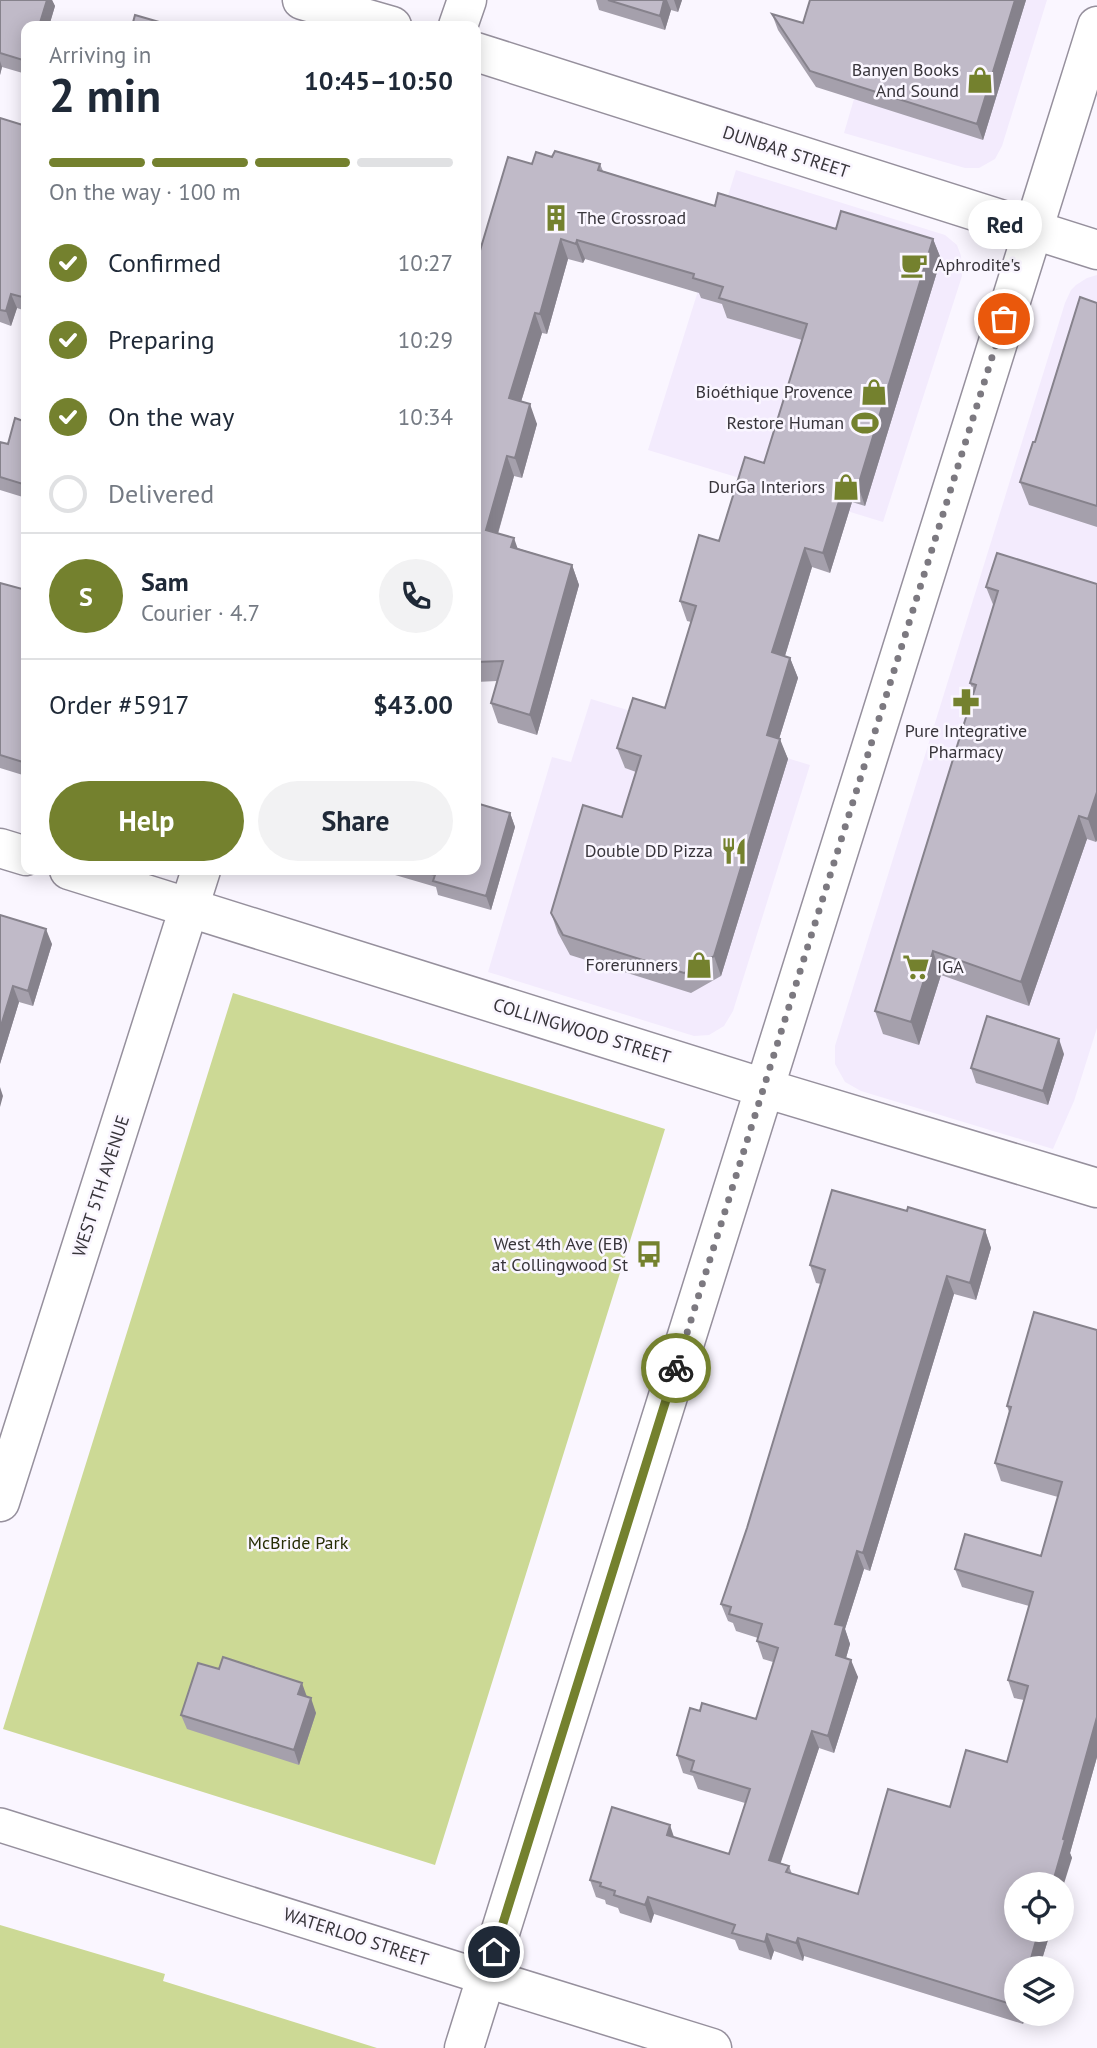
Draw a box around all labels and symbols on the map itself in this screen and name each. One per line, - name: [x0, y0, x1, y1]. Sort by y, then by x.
- place label: Banyen Books And Sound: [852, 58, 959, 102]
- shop icon: Banyen Books And Sound: [965, 65, 995, 95]
- street label: DUNBAR STREET: [720, 120, 852, 183]
- callout: Red: [967, 200, 1041, 249]
- building icon: The Crossroad: [541, 203, 571, 233]
- place label: The Crossroad: [577, 206, 686, 229]
- cafe icon: Aphrodite's: [899, 250, 929, 280]
- place label: Aphrodite's: [935, 253, 1021, 276]
- pin: [974, 289, 1034, 349]
- shop icon: Bioéthique Provence: [859, 377, 889, 407]
- place label: Bioéthique Provence: [695, 380, 853, 403]
- sports icon: Restore Human: [850, 408, 880, 438]
- place label: Restore Human: [727, 411, 844, 434]
- shop icon: DurGa Interiors: [831, 472, 861, 502]
- place label: DurGa Interiors: [708, 475, 825, 498]
- pharmacy icon: Pure Integrative Pharmacy: [951, 687, 981, 717]
- place label: Pure Integrative Pharmacy: [905, 719, 1027, 763]
- restaurant icon: Double DD Pizza: [719, 836, 749, 866]
- place label: Double DD Pizza: [585, 839, 713, 862]
- shop icon: Forerunners: [684, 950, 714, 980]
- supermarket icon: IGA: [901, 952, 931, 982]
- place label: Forerunners: [585, 953, 678, 976]
- place label: IGA: [937, 955, 964, 978]
- street label: COLLINGWOOD STREET: [491, 993, 674, 1068]
- street label: WEST 5TH AVENUE: [67, 1112, 134, 1259]
- place label: West 4th Ave (EB) at Collingwood St: [492, 1232, 628, 1276]
- bus stop icon: West 4th Ave (EB) at Collingwood St: [634, 1239, 664, 1269]
- courier: [641, 1333, 711, 1403]
- park label: McBride Park: [248, 1531, 349, 1554]
- street label: WATERLOO STREET: [281, 1902, 432, 1971]
- pin: [464, 1922, 524, 1982]

